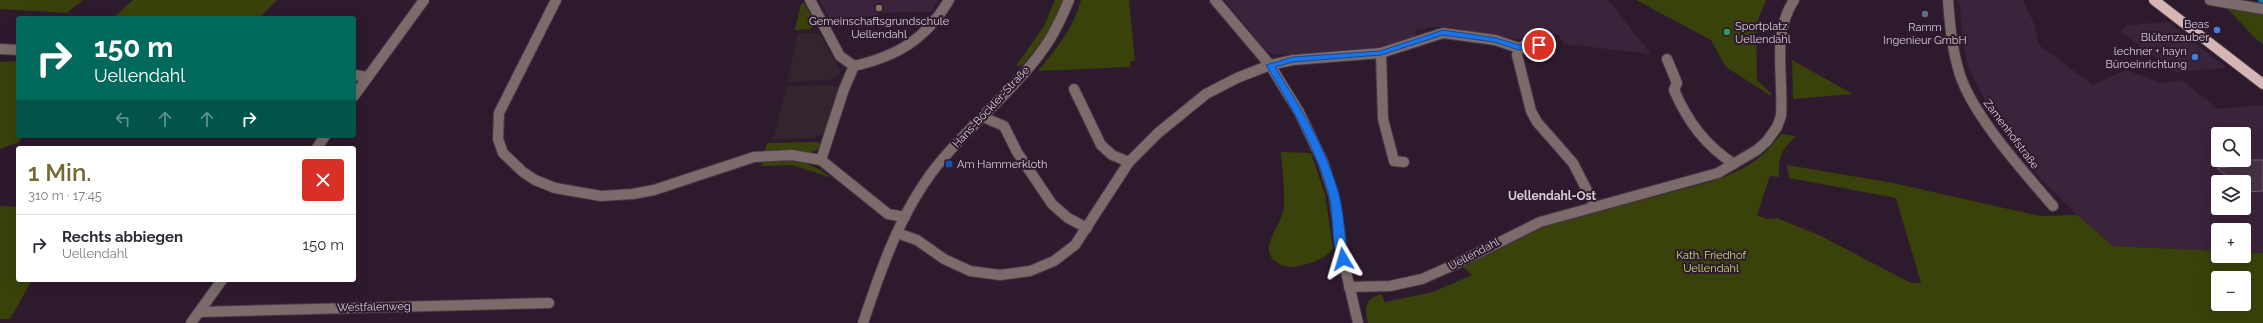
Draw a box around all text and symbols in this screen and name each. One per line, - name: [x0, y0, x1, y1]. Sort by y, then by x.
- marker: Gemeinschaftsgrundschule Uellendahl: [874, 3, 884, 13]
- marker: Ramm Ingenieur GmbH: [1920, 9, 1930, 19]
- place label: Gemeinschaftsgrundschule Uellendahl: [809, 15, 950, 41]
- place label: Beas Blütenzauber: [2141, 18, 2209, 44]
- place label: Sportplatz Uellendahl: [1735, 20, 1791, 46]
- place label: Ramm Ingenieur GmbH: [1883, 21, 1967, 47]
- marker: Beas Blütenzauber: [2212, 25, 2222, 35]
- marker: Sportplatz Uellendahl: [1722, 27, 1732, 37]
- pin: [1522, 28, 1556, 62]
- text: 150 m: [94, 31, 173, 64]
- icon: right: [28, 32, 80, 84]
- icon: arrive: [1528, 34, 1550, 56]
- place label: lechner + hayn Büroeinrichtung: [2106, 45, 2187, 71]
- marker: lechner + hayn Büroeinrichtung: [2190, 52, 2200, 62]
- street label: Hans-Böckler-Straße: [950, 63, 1032, 150]
- text: Uellendahl: [94, 65, 185, 86]
- street label: Zamenhofstraße: [1981, 97, 2042, 172]
- icon: left: [112, 108, 134, 130]
- icon: ahead: [154, 108, 176, 130]
- icon: ahead: [196, 108, 218, 130]
- icon: right: [238, 108, 260, 130]
- map controls: [2211, 127, 2251, 311]
- button: search: [2211, 127, 2251, 167]
- text: 1 Min.: [28, 158, 91, 187]
- place label: Am Hammerkloth: [957, 158, 1047, 171]
- button: close: [302, 159, 344, 201]
- marker: Am Hammerkloth: [944, 159, 954, 169]
- button: layers: [2211, 175, 2251, 215]
- text: 310 m · 17:45: [28, 188, 102, 203]
- district label: Uellendahl-Ost: [1508, 189, 1597, 203]
- button: +: [2211, 223, 2251, 263]
- text: Rechts abbiegen: [62, 228, 183, 246]
- icon: right: [28, 234, 50, 256]
- street label: Uellendahl: [1446, 235, 1502, 273]
- text: 150 m: [303, 236, 344, 254]
- position arrow: [1322, 238, 1364, 280]
- text: Uellendahl: [62, 246, 128, 261]
- park label: Kath. Friedhof Uellendahl: [1676, 249, 1746, 275]
- button: −: [2211, 271, 2251, 311]
- street label: Westfalenweg: [337, 300, 411, 314]

